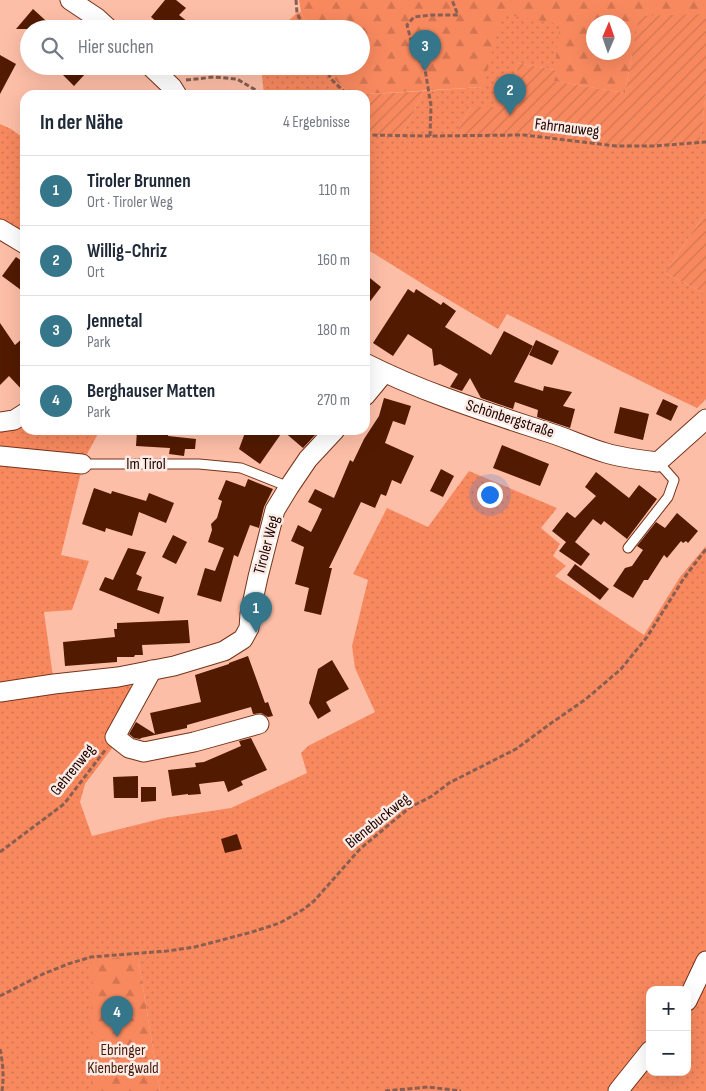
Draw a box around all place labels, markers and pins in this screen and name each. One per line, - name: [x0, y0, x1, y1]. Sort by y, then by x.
- pin: 3: [409, 30, 441, 71]
- pin: 2: [494, 74, 526, 115]
- pin: 1: [240, 592, 272, 633]
- pin: 4: [101, 996, 133, 1037]

